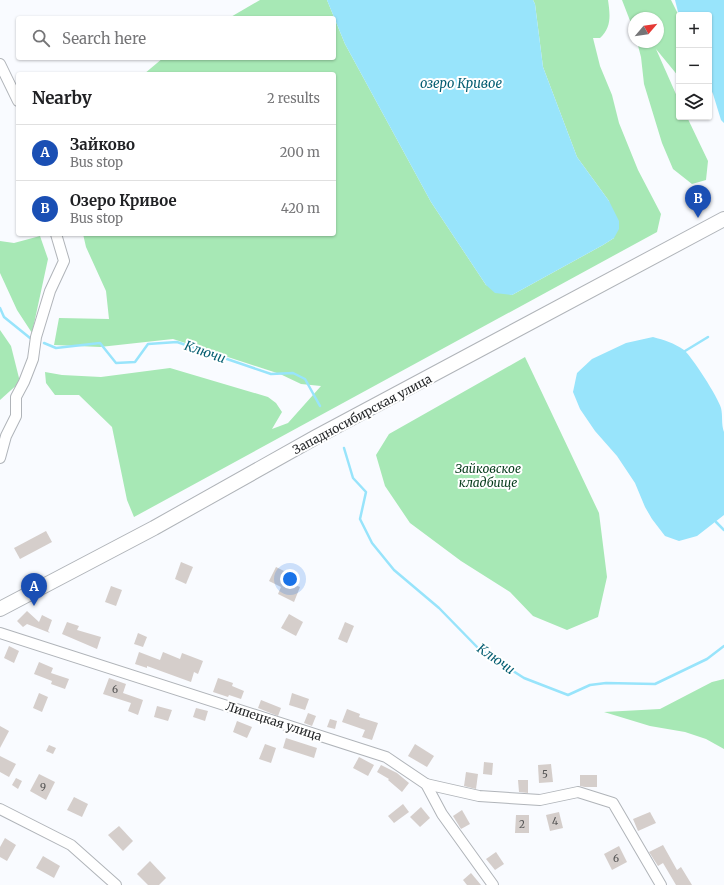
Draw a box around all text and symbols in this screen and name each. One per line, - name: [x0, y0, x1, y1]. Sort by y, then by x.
- north arrow: [628, 12, 664, 48]
- map controls: [676, 12, 712, 120]
- button: +: [676, 12, 712, 48]
- search box: [16, 16, 336, 60]
- icon: search: [30, 27, 52, 49]
- text: Search here: [62, 29, 146, 48]
- button: −: [676, 48, 712, 84]
- water label: озеро Кривое: [420, 75, 502, 92]
- button: layers: [676, 84, 712, 120]
- text: Nearby: [32, 87, 92, 109]
- text: 2 results: [267, 90, 320, 107]
- text: Зайково: [70, 135, 135, 154]
- text: A: [40, 144, 50, 161]
- text: 200 m: [280, 144, 320, 161]
- text: Bus stop: [70, 154, 123, 171]
- pin: B: [685, 185, 711, 218]
- text: Озеро Кривое: [70, 191, 177, 210]
- text: B: [40, 200, 50, 217]
- text: 420 m: [281, 200, 320, 217]
- text: Bus stop: [70, 210, 123, 227]
- water label: Ключи: [182, 337, 228, 367]
- street label: Западносибирская улица: [290, 371, 435, 457]
- park label: Зайковское кладбище: [455, 461, 521, 490]
- your location: [280, 569, 300, 589]
- pin: A: [21, 573, 47, 606]
- water label: Ключи: [474, 640, 519, 678]
- house number: 6: [112, 683, 118, 696]
- street label: Липецкая улица: [224, 698, 324, 744]
- house number: 5: [542, 768, 548, 781]
- house number: 9: [40, 781, 46, 794]
- house number: 4: [552, 815, 558, 828]
- house number: 2: [519, 818, 525, 831]
- house number: 6: [613, 852, 619, 865]

